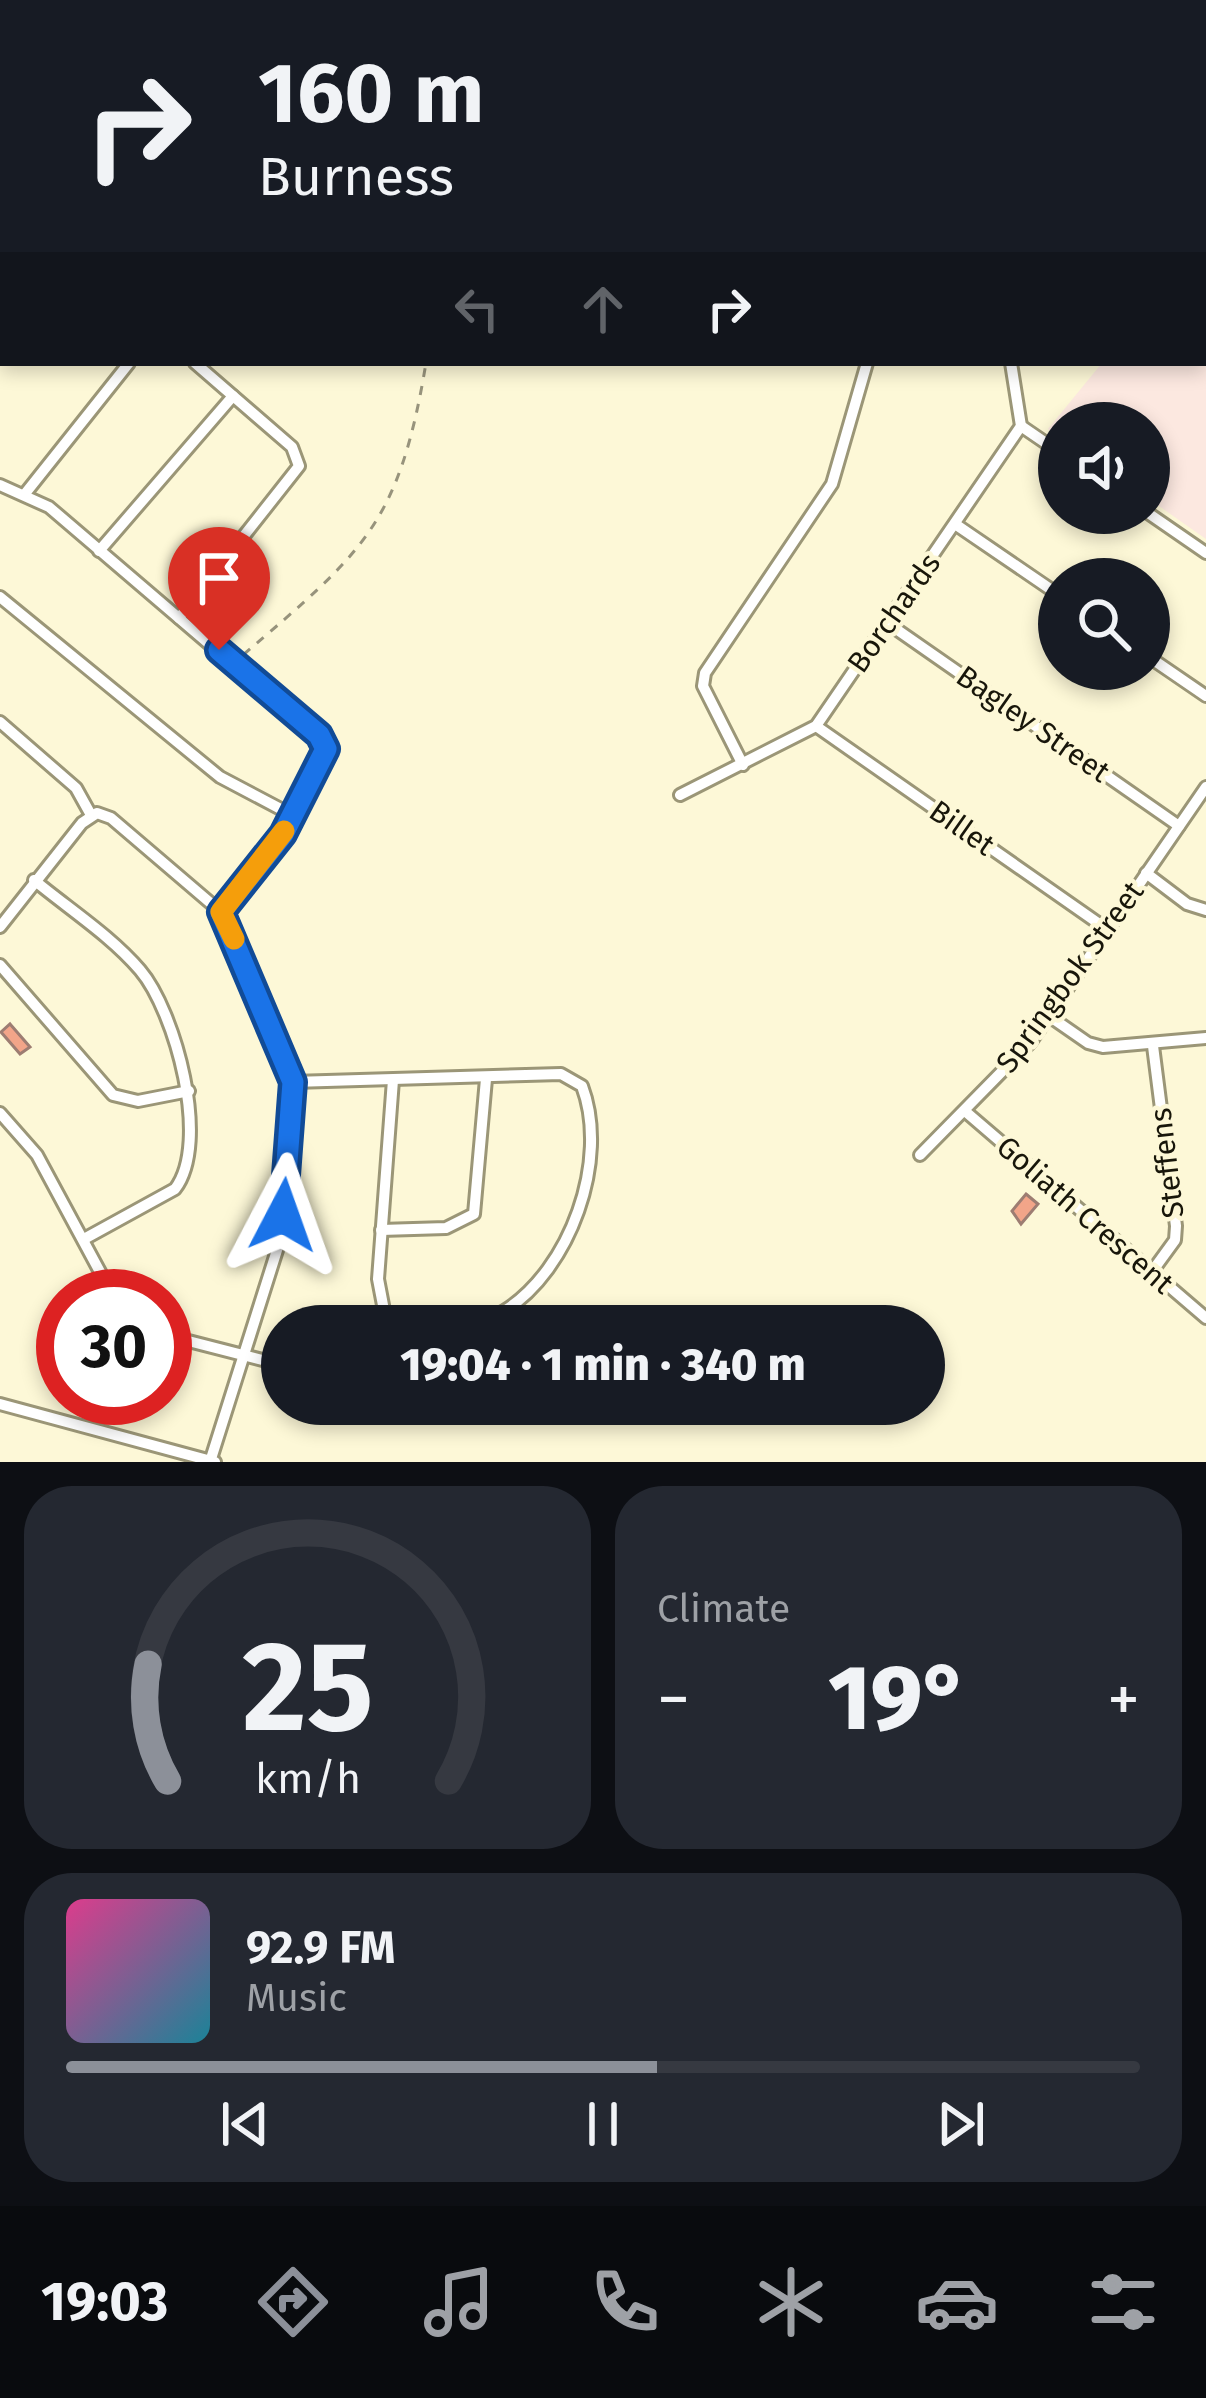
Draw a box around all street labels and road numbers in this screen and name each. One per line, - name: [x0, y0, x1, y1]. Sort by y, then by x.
- street label: Borchards: [840, 546, 948, 680]
- street label: Bagley Street: [949, 658, 1117, 790]
- street label: Billet: [922, 793, 1002, 863]
- street label: Springbok Street: [989, 874, 1151, 1080]
- street label: Steffens: [1142, 1106, 1192, 1220]
- street label: Goliath Crescent: [989, 1129, 1181, 1302]

